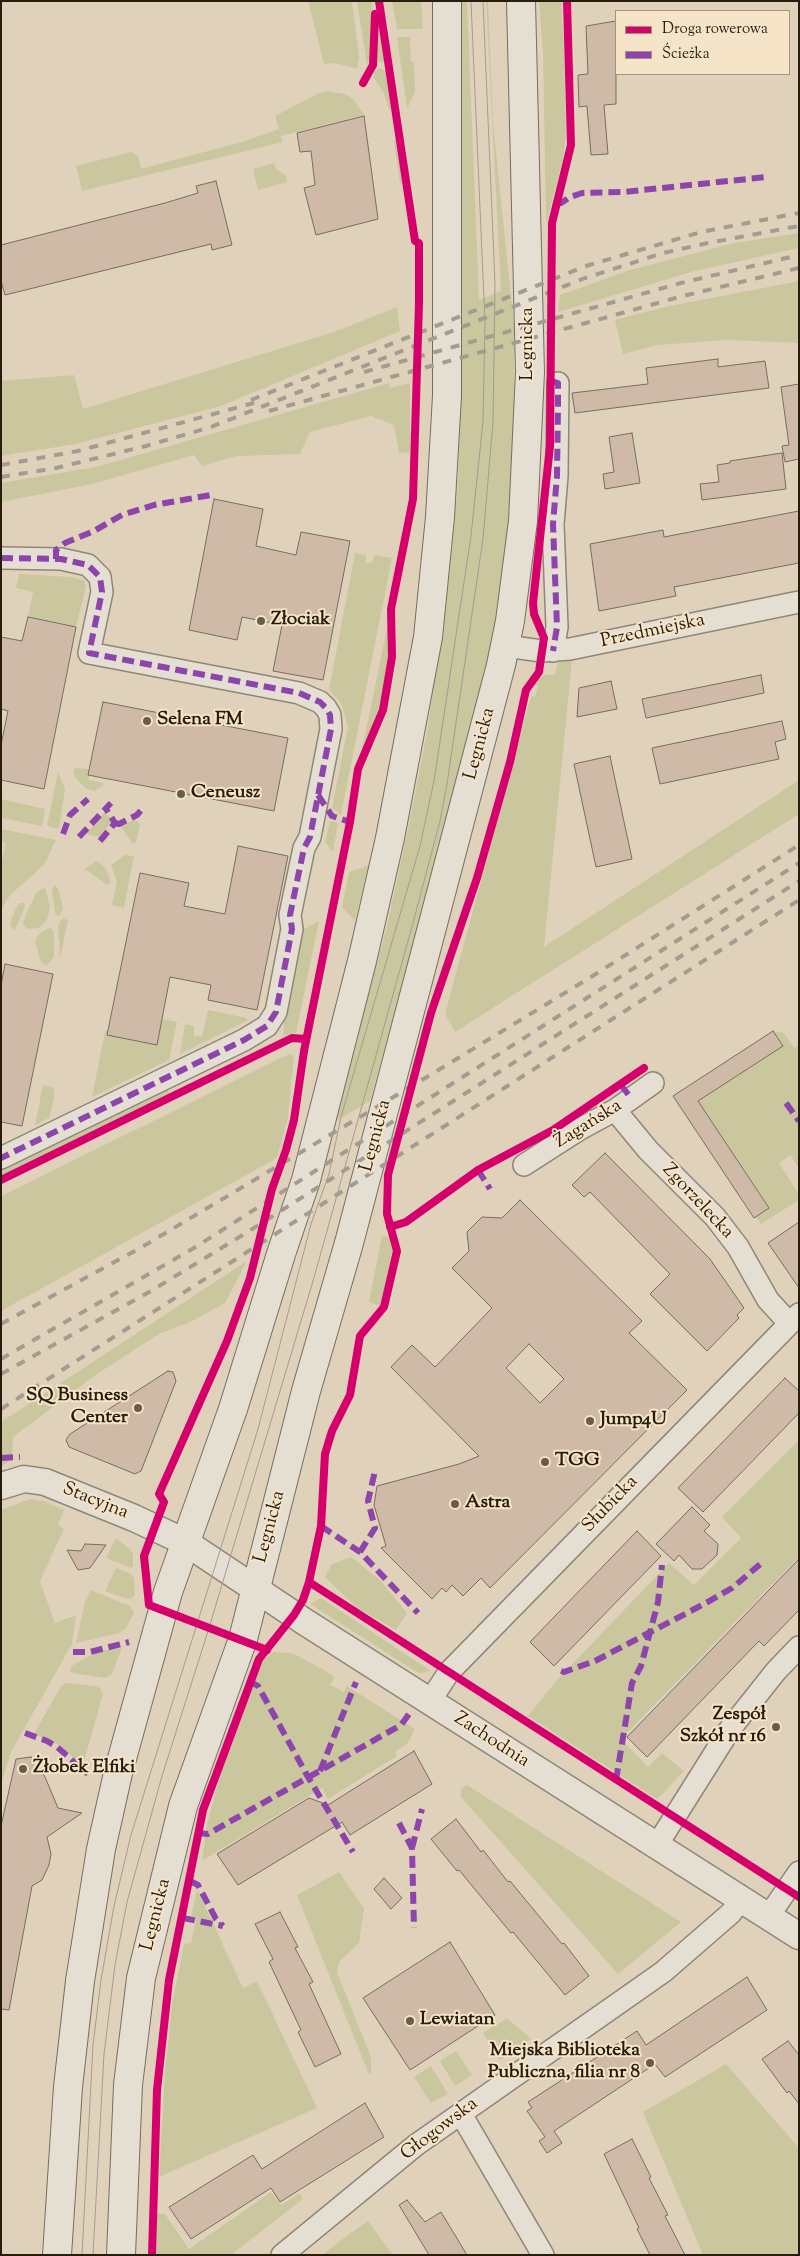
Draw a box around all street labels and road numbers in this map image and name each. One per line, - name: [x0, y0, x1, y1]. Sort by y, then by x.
- street label: Legnicka: [518, 307, 540, 381]
- street label: Przedmiejska: [599, 610, 707, 654]
- street label: Legnicka: [460, 705, 502, 783]
- street label: Żagańska: [551, 1095, 627, 1155]
- street label: Legnicka: [356, 1097, 398, 1175]
- street label: Zgorzelecka: [656, 1160, 738, 1244]
- street label: Słubicka: [578, 1472, 644, 1538]
- street label: Stacyjna: [59, 1478, 131, 1526]
- street label: Legnicka: [250, 1488, 292, 1566]
- street label: Zachodnia: [449, 1708, 533, 1774]
- street label: Legnicka: [137, 1876, 177, 1954]
- street label: Głogowska: [397, 2094, 483, 2166]

